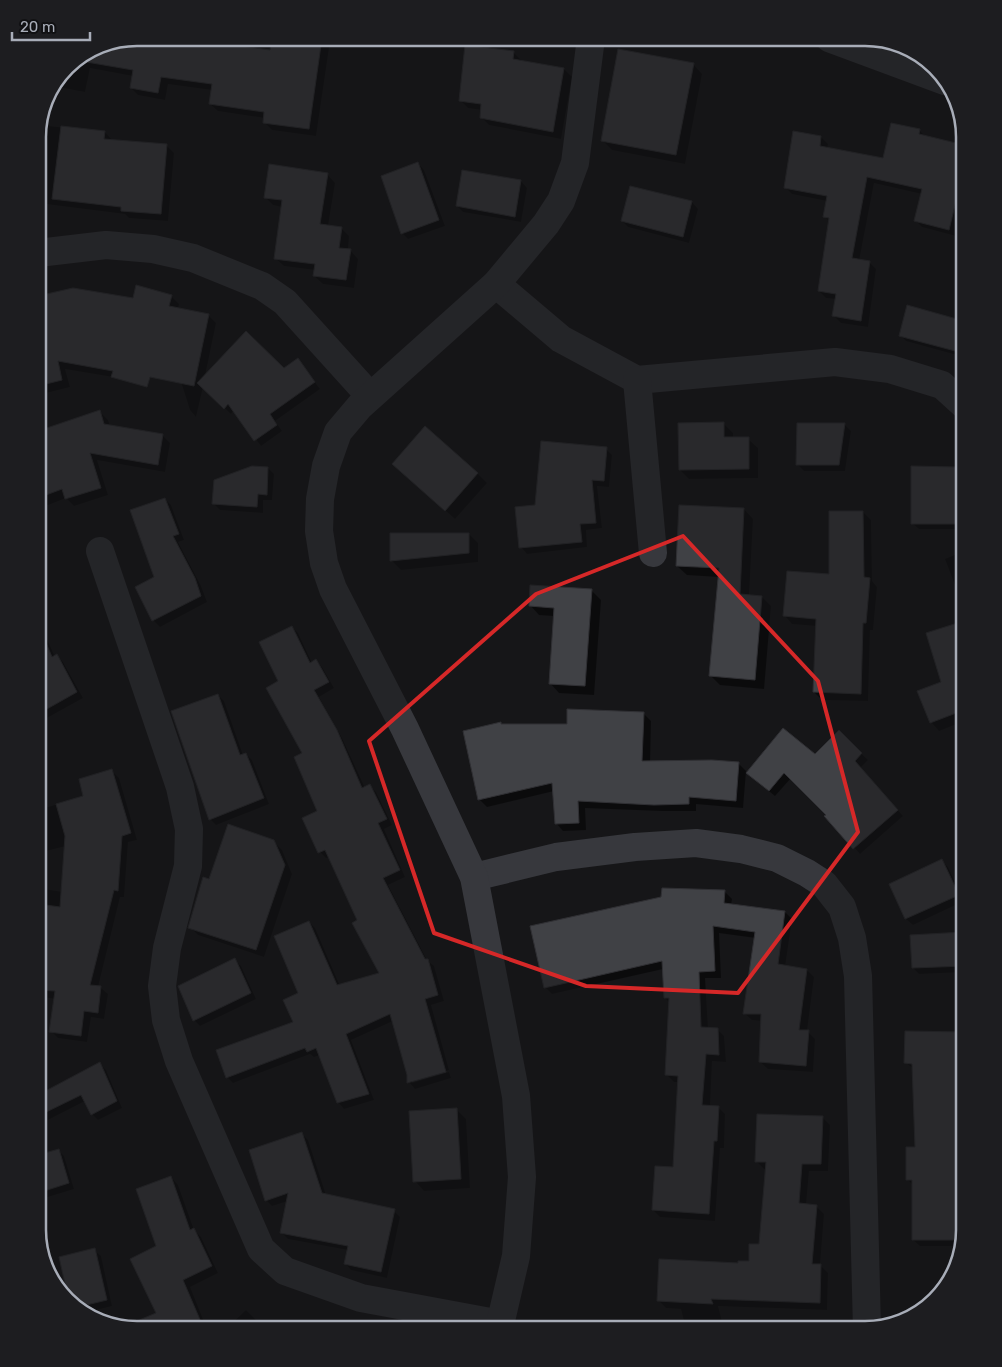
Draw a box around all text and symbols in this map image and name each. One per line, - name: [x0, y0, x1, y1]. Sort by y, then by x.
- scale bar: [12, 10, 90, 42]
- text: 20 m: [20, 18, 55, 36]

